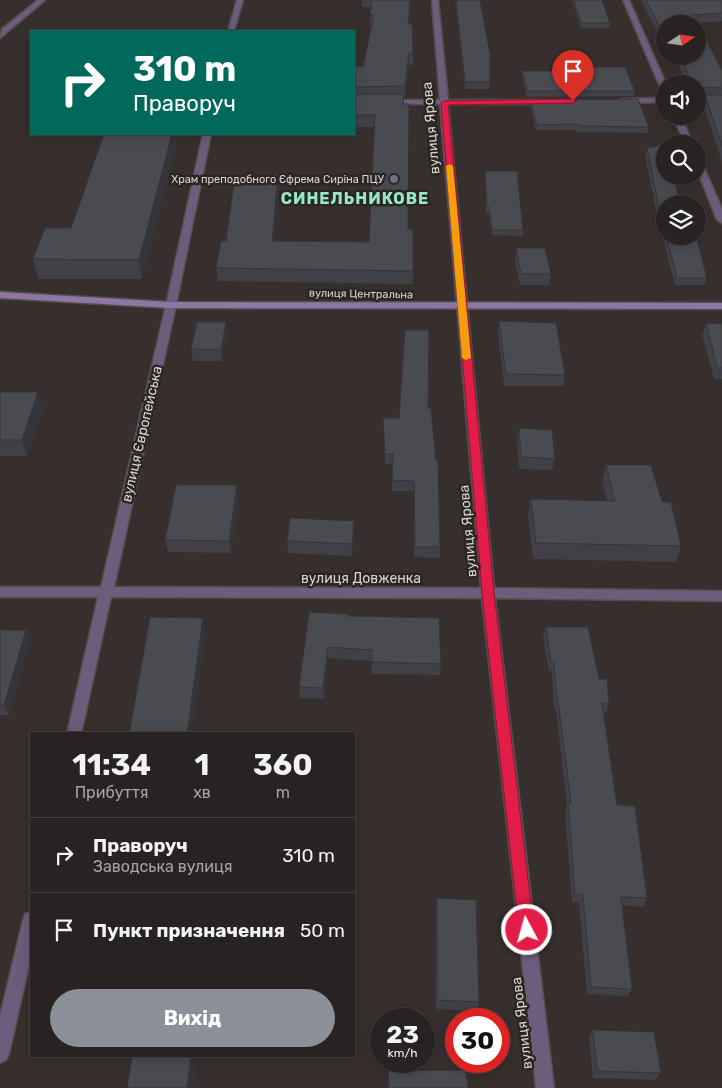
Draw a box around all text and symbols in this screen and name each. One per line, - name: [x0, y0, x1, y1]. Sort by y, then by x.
- north arrow: [656, 15, 706, 65]
- map controls: [656, 15, 706, 245]
- text: 310 m: [133, 48, 236, 90]
- icon: right: [50, 50, 115, 115]
- pin: [552, 50, 594, 101]
- icon: arrive: [559, 57, 587, 85]
- button: sound: [656, 75, 706, 125]
- street label: вулиця Ярова: [418, 81, 444, 175]
- text: Праворуч: [133, 90, 236, 117]
- button: search: [656, 135, 706, 185]
- place label: Храм преподобного Єфрема Сиріна ПЦУ: [171, 173, 385, 186]
- marker: Храм преподобного Єфрема Сиріна ПЦУ: [388, 173, 400, 185]
- district label: СИНЕЛЬНИКОВЕ: [281, 189, 429, 208]
- button: layers: [656, 195, 706, 245]
- street label: вулиця Центральна: [309, 287, 413, 301]
- street label: вулиця Європейська: [118, 364, 166, 504]
- street label: вулиця Ярова: [455, 484, 481, 578]
- street label: вулиця Довженка: [301, 570, 421, 587]
- text: 11:34: [72, 747, 151, 783]
- text: 1: [195, 747, 210, 783]
- text: 360: [253, 747, 313, 783]
- text: Прибуття: [75, 783, 149, 802]
- text: хв: [193, 783, 211, 802]
- text: m: [276, 783, 290, 802]
- text: Праворуч: [93, 834, 188, 857]
- icon: right: [50, 841, 78, 869]
- text: 310 m: [282, 844, 335, 867]
- text: Заводська вулиця: [93, 857, 233, 876]
- position arrow: [500, 903, 552, 955]
- icon: arrive: [50, 916, 78, 944]
- text: Пункт призначення: [93, 919, 285, 942]
- text: 50 m: [300, 919, 345, 942]
- street label: вулиця Ярова: [508, 976, 536, 1070]
- button: Вихід: [50, 989, 335, 1047]
- speed limit sign: 30: [445, 1008, 510, 1073]
- text: 23: [386, 1020, 419, 1049]
- text: km/h: [388, 1046, 417, 1060]

